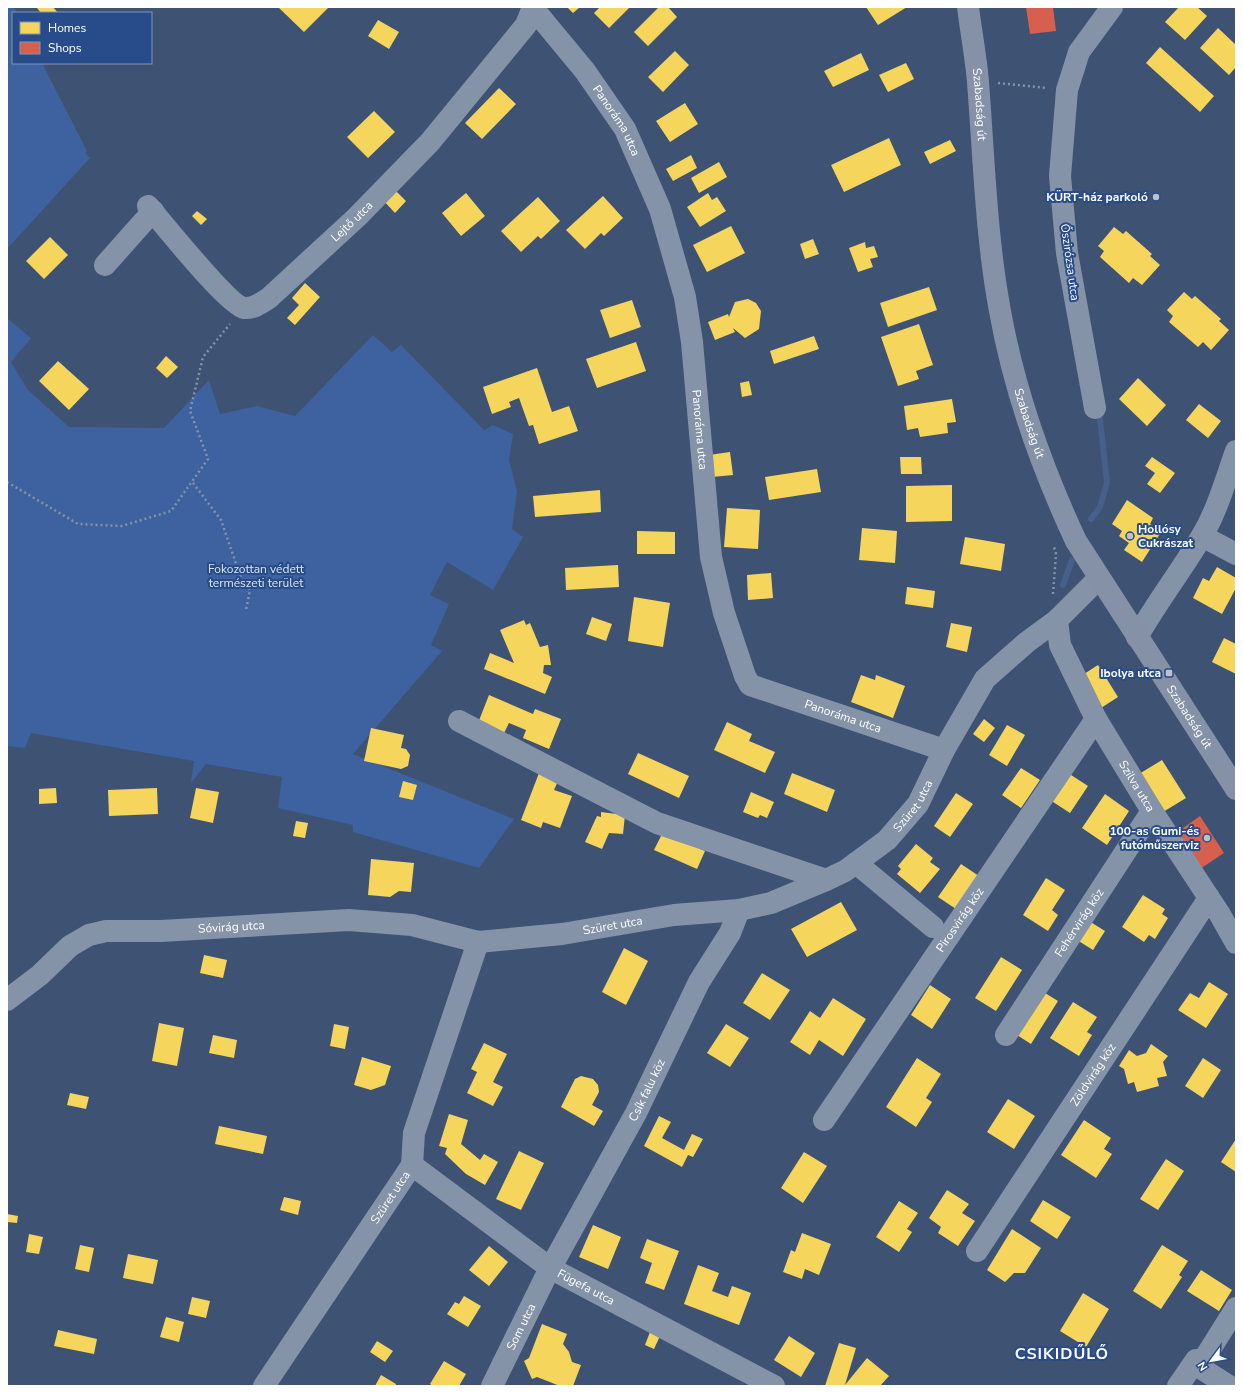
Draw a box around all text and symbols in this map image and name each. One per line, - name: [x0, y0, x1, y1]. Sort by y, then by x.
- legend: [12, 12, 152, 64]
- text: Homes: [48, 20, 86, 36]
- text: Shops: [48, 40, 82, 56]
- street label: Szabadság út: [969, 67, 990, 142]
- street label: Panoráma utca: [589, 82, 644, 158]
- place label: KÜRT-ház parkoló: [1046, 189, 1148, 205]
- marker: KÜRT-ház parkoló: [1151, 192, 1161, 202]
- street label: Lejtő utca: [327, 198, 376, 245]
- street label: Őszirózsa utca: [1057, 222, 1083, 302]
- street label: Szabadság út: [1010, 386, 1049, 461]
- street label: Panoráma utca: [688, 389, 711, 470]
- place label: Hollósy Cukrászat: [1138, 521, 1194, 551]
- marker: Hollósy Cukrászat: [1125, 531, 1135, 541]
- park label: Fokozottan védett természeti terület: [208, 561, 305, 591]
- place label: Ibolya utca: [1100, 665, 1161, 681]
- marker: Ibolya utca: [1164, 668, 1174, 678]
- street label: Szabadság út: [1163, 682, 1216, 752]
- street label: Panoráma utca: [802, 696, 884, 737]
- street label: Szilva utca: [1115, 757, 1159, 815]
- street label: Szüret utca: [889, 777, 936, 836]
- place label: 100-as Gumi-és futóműszerviz: [1109, 823, 1199, 853]
- marker: 100-as Gumi-és futóműszerviz: [1202, 833, 1212, 843]
- street label: Pirosvirág köz: [932, 884, 988, 955]
- street label: Fehérvirág köz: [1051, 885, 1108, 960]
- street label: Szüret utca: [582, 912, 644, 938]
- street label: Sóvirág utca: [198, 917, 265, 937]
- street label: Zöldvirág köz: [1066, 1040, 1120, 1109]
- street label: Csík falu köz: [625, 1056, 669, 1124]
- street label: Szüret utca: [367, 1168, 414, 1227]
- street label: Fügefa utca: [555, 1265, 618, 1309]
- street label: Som utca: [503, 1301, 539, 1353]
- north arrow: [1191, 1341, 1231, 1381]
- district label: CSIKIDŰLŐ: [1015, 1343, 1109, 1365]
- text: N: [1194, 1359, 1211, 1374]

